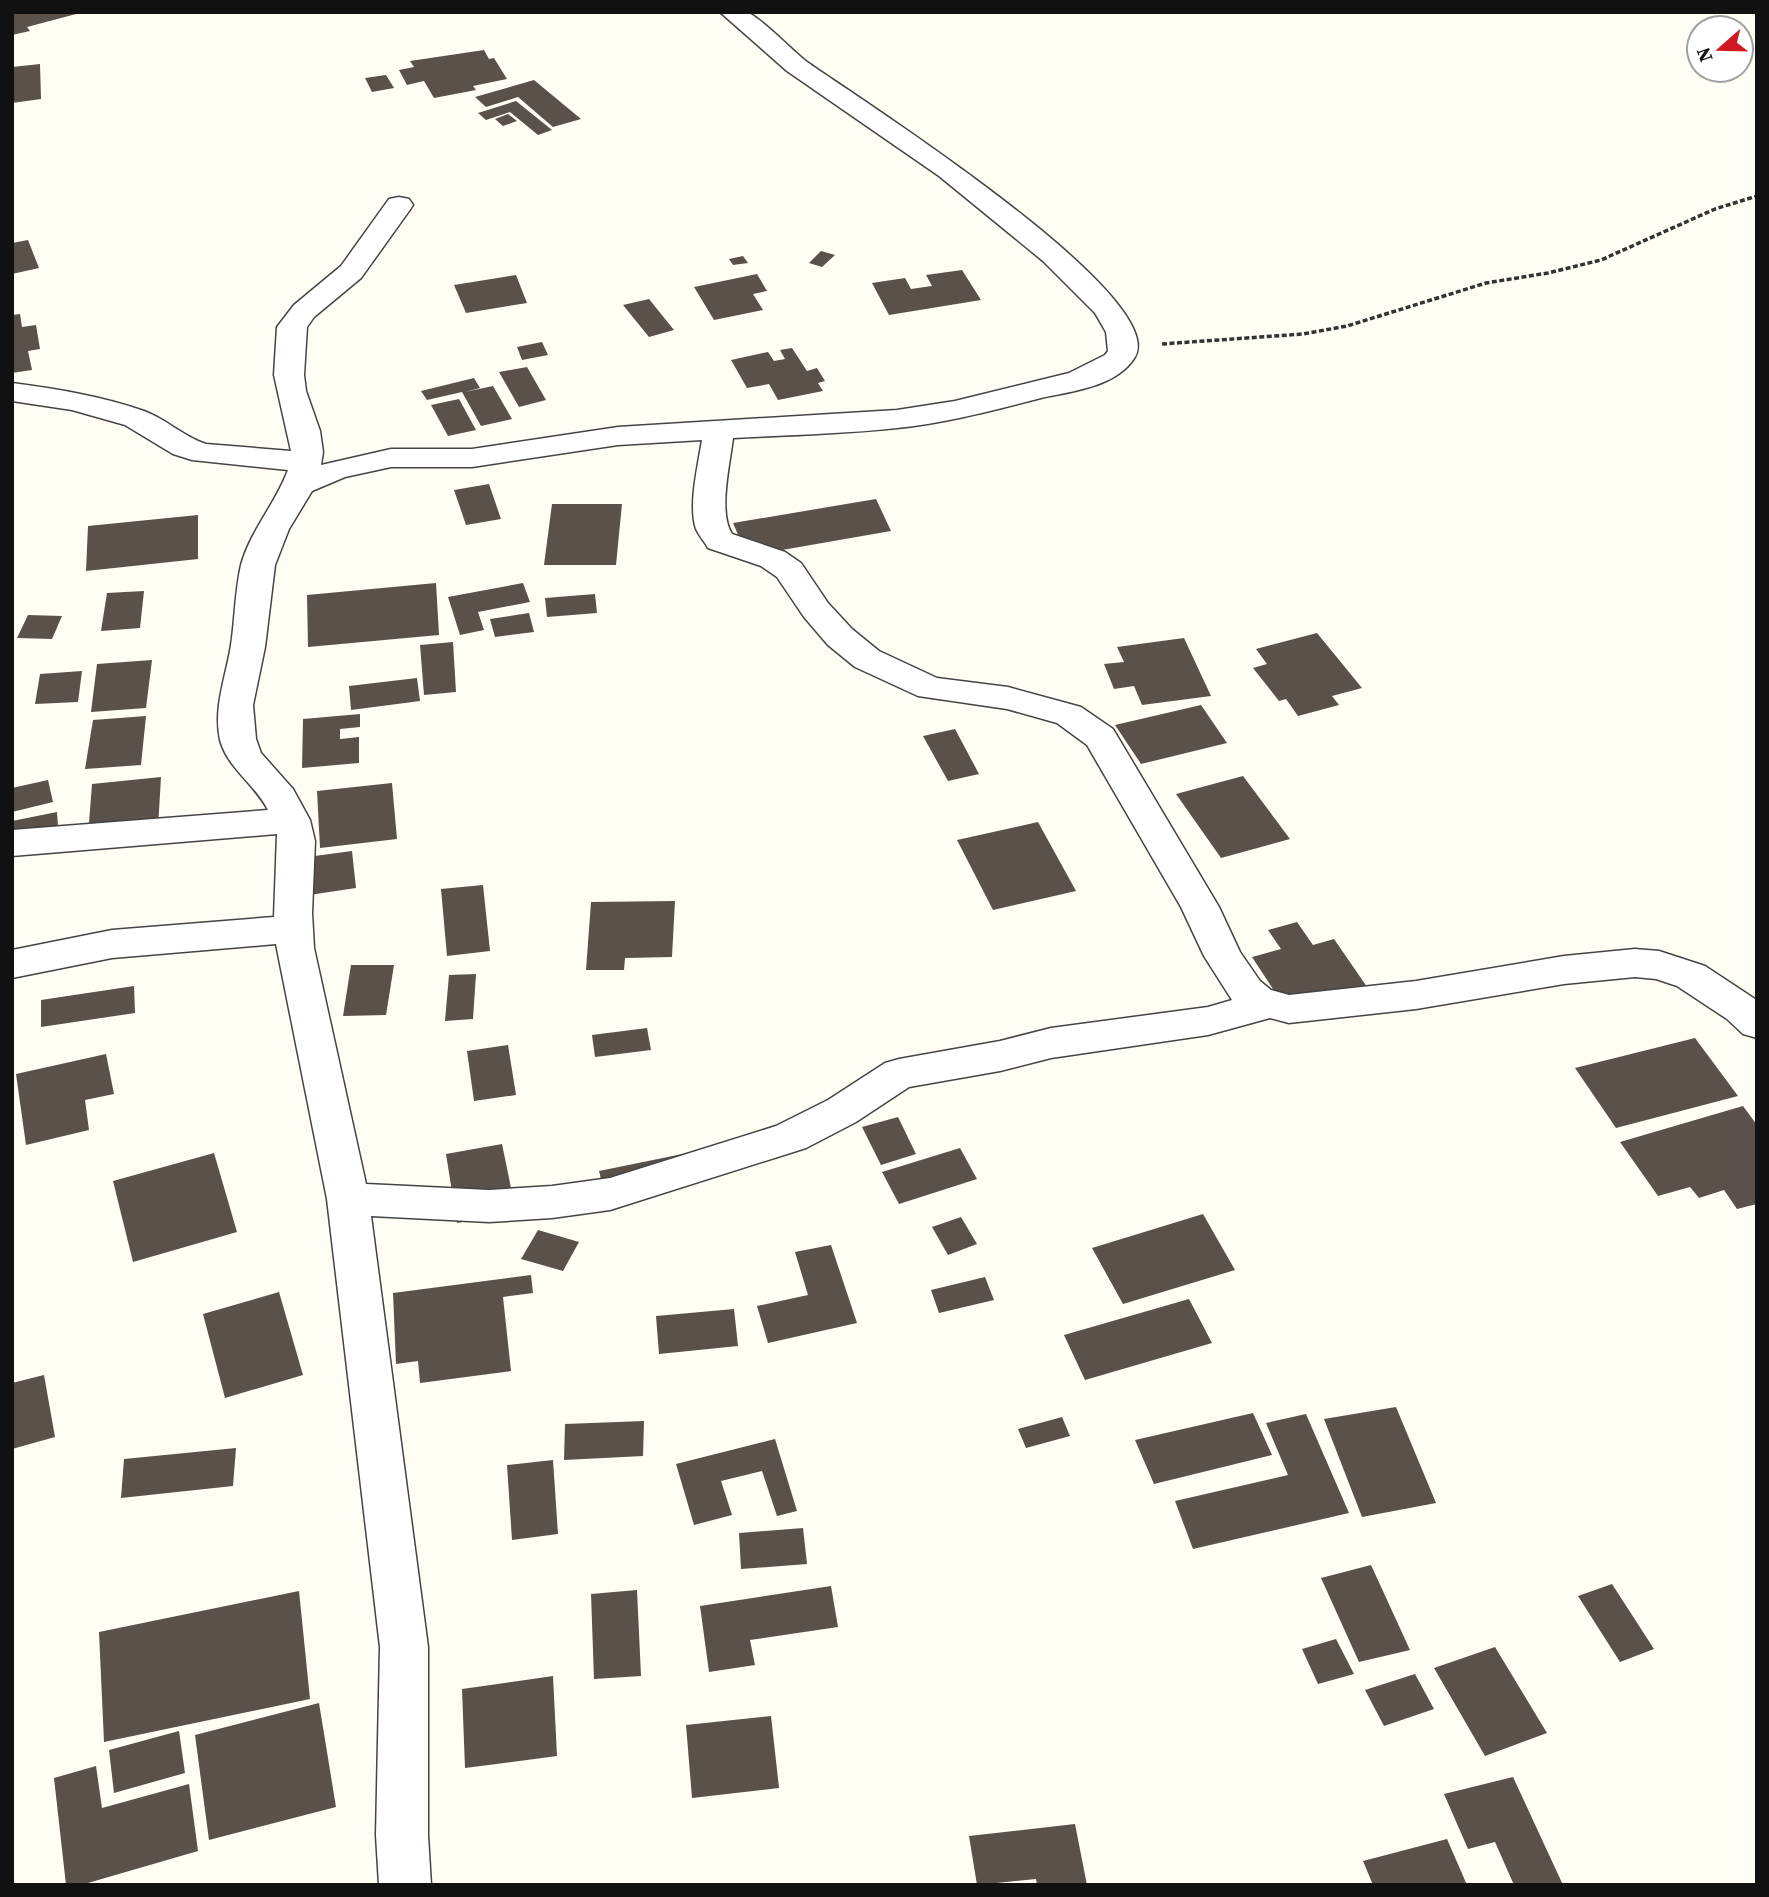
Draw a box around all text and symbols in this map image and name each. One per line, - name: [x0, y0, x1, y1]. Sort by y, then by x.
- north arrow: [1685, 14, 1755, 84]
- text: N: [1689, 44, 1719, 66]

